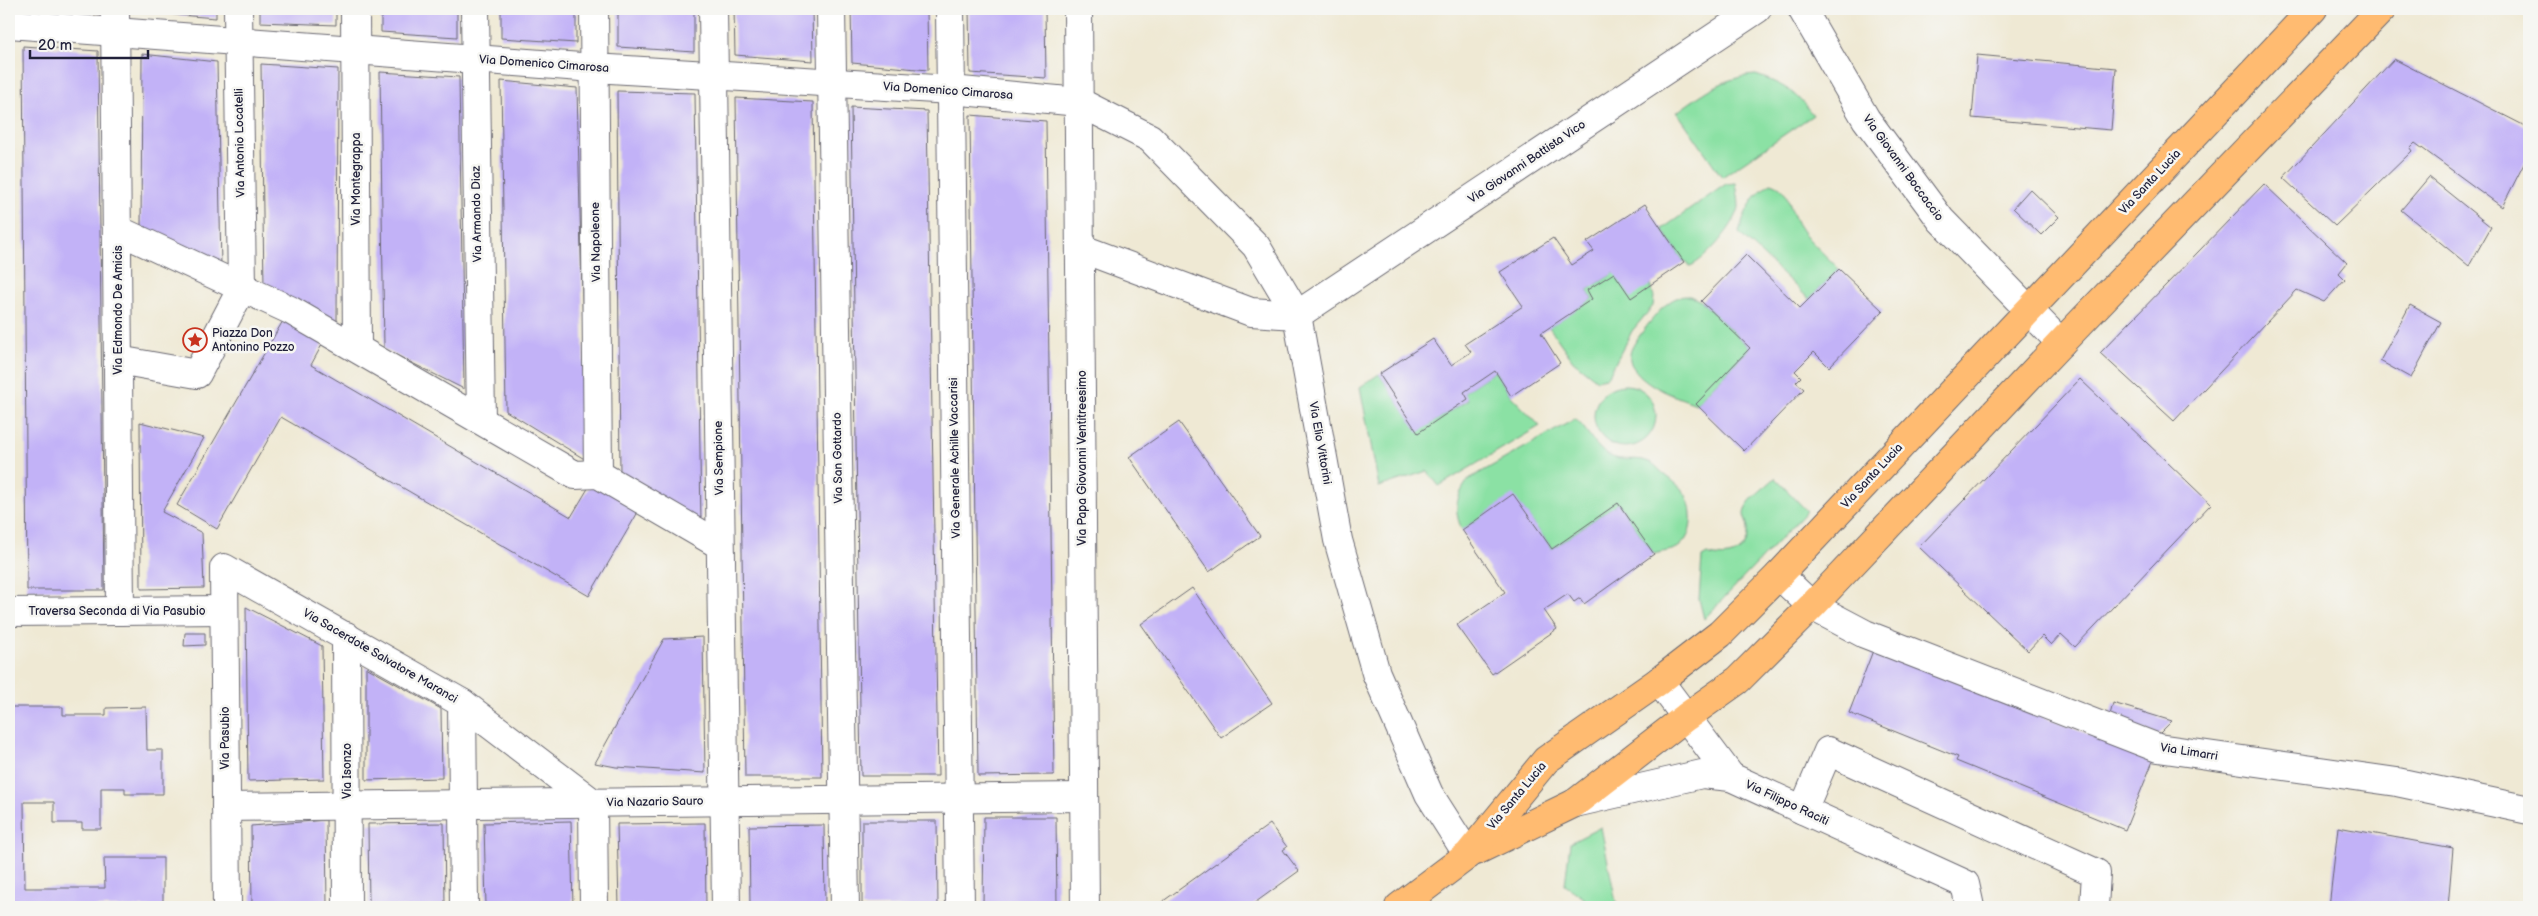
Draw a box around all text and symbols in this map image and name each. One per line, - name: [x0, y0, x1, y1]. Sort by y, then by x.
- scale bar: [30, 28, 148, 60]
- text: 20 m: [38, 36, 72, 55]
- street label: Via Domenico Cimarosa: [478, 52, 610, 76]
- street label: Via Domenico Cimarosa: [882, 79, 1014, 103]
- street label: Via Antonio Locatelli: [232, 88, 248, 198]
- street label: Via Giovanni Boccaccio: [1859, 112, 1947, 224]
- street label: Via Giovanni Battista Vico: [1465, 117, 1589, 207]
- street label: Via Montegrappa: [349, 132, 364, 226]
- street label: Via Santa Lucia: [2116, 146, 2184, 218]
- street label: Via Armando Diaz: [469, 165, 485, 262]
- street label: Via Napoleone: [588, 202, 604, 282]
- street label: Via Edmondo De Amicis: [111, 245, 126, 375]
- place label: Piazza Don Antonino Pozzo: [212, 326, 295, 355]
- place icon: Piazza Don Antonino Pozzo: [182, 327, 208, 353]
- street label: Via Papa Giovanni Ventitreesimo: [1075, 370, 1090, 546]
- street label: Via Generale Achille Vaccarisi: [946, 377, 964, 539]
- street label: Via Elio Vittorini: [1305, 400, 1335, 486]
- street label: Via San Gottardo: [830, 412, 846, 504]
- street label: Via Sempione: [711, 420, 727, 496]
- street label: Via Santa Lucia: [1838, 440, 1906, 512]
- street label: Traversa Seconda di Via Pasubio: [28, 604, 206, 619]
- street label: Via Sacerdote Salvatore Maranci: [300, 605, 460, 707]
- street label: Via Pasubio: [218, 706, 233, 770]
- street label: Via Limarri: [2159, 740, 2219, 764]
- street label: Via Isonzo: [340, 743, 355, 799]
- street label: Via Santa Lucia: [1484, 759, 1550, 833]
- street label: Via Filippo Raciti: [1743, 777, 1831, 829]
- street label: Via Nazario Sauro: [606, 794, 704, 810]

